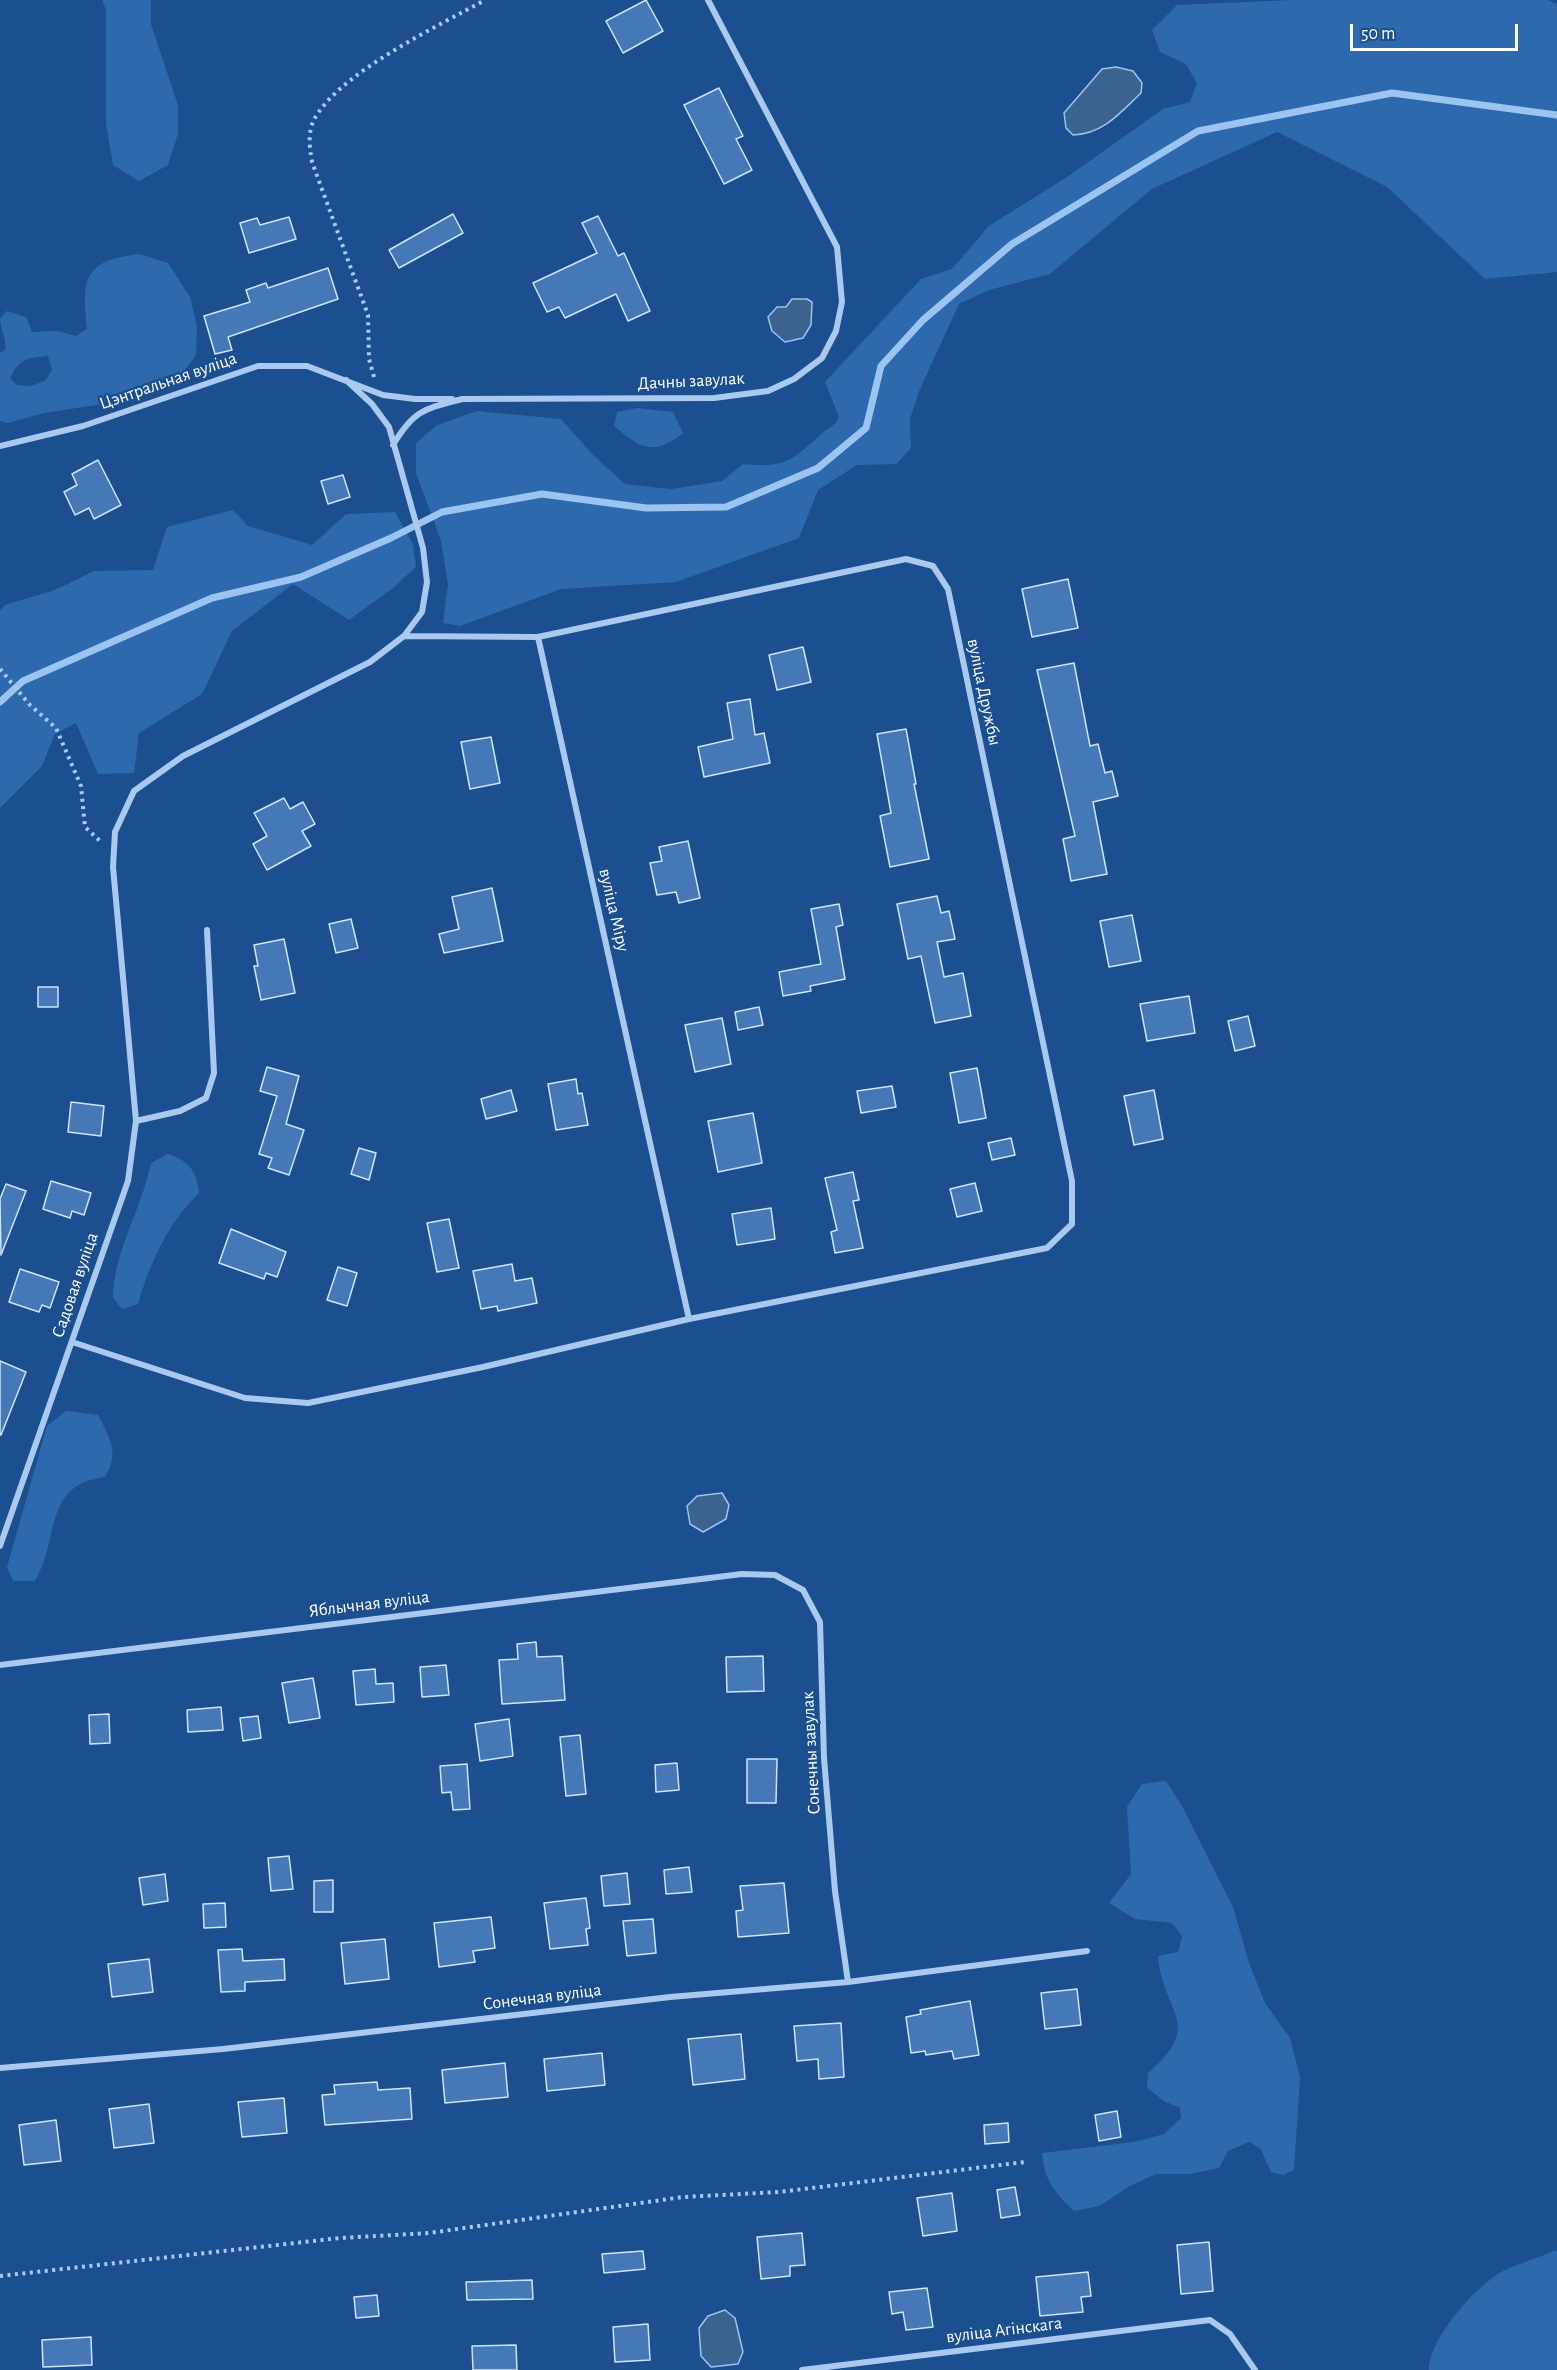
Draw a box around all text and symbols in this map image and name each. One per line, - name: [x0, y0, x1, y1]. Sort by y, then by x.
- scale bar: [1353, 12, 1521, 50]
- text: 50 m: [1361, 25, 1395, 43]
- street label: Цэнтральная вуліца: [96, 347, 240, 415]
- street label: Дачны завулак: [637, 367, 745, 395]
- street label: вуліца Дружбы: [962, 637, 1006, 747]
- street label: вуліца Міру: [594, 866, 634, 954]
- street label: Садовая вуліца: [47, 1230, 103, 1340]
- street label: Яблычная вуліца: [307, 1586, 431, 1622]
- street label: Сонечны завулак: [797, 1691, 825, 1815]
- street label: Сонечная вуліца: [481, 1979, 603, 2015]
- street label: вуліца Агінскага: [945, 2312, 1063, 2348]

